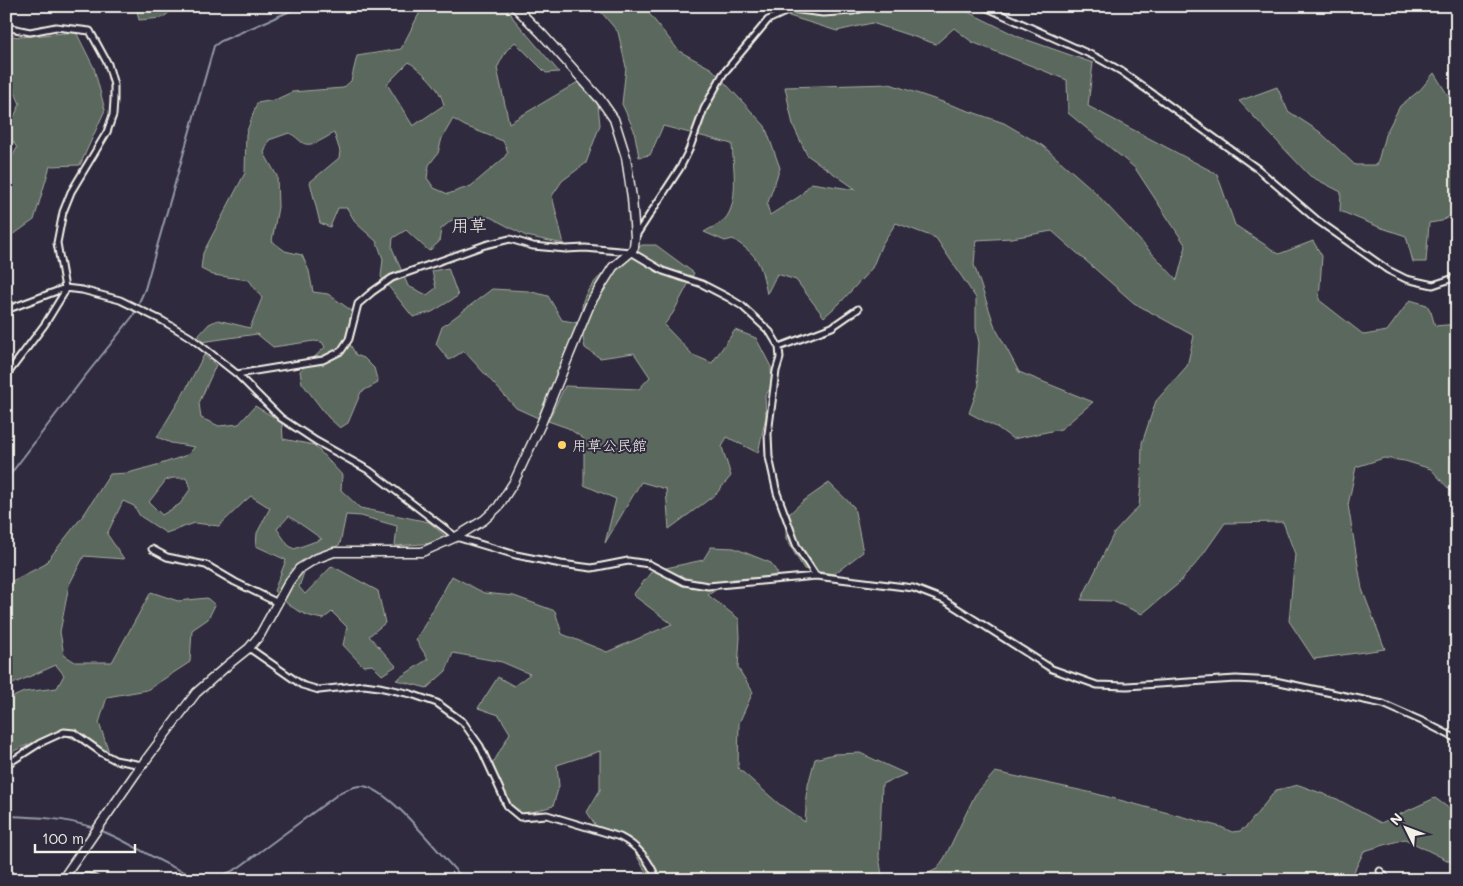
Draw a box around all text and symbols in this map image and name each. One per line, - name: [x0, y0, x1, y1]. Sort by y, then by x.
- district label: 用草: [451, 213, 487, 237]
- place label: 用草公民館: [572, 435, 647, 455]
- marker: 用草公民館: [556, 439, 568, 451]
- north arrow: [1380, 804, 1430, 854]
- text: N: [1385, 809, 1407, 829]
- scale bar: [35, 821, 135, 853]
- text: 100 m: [42, 828, 84, 848]

